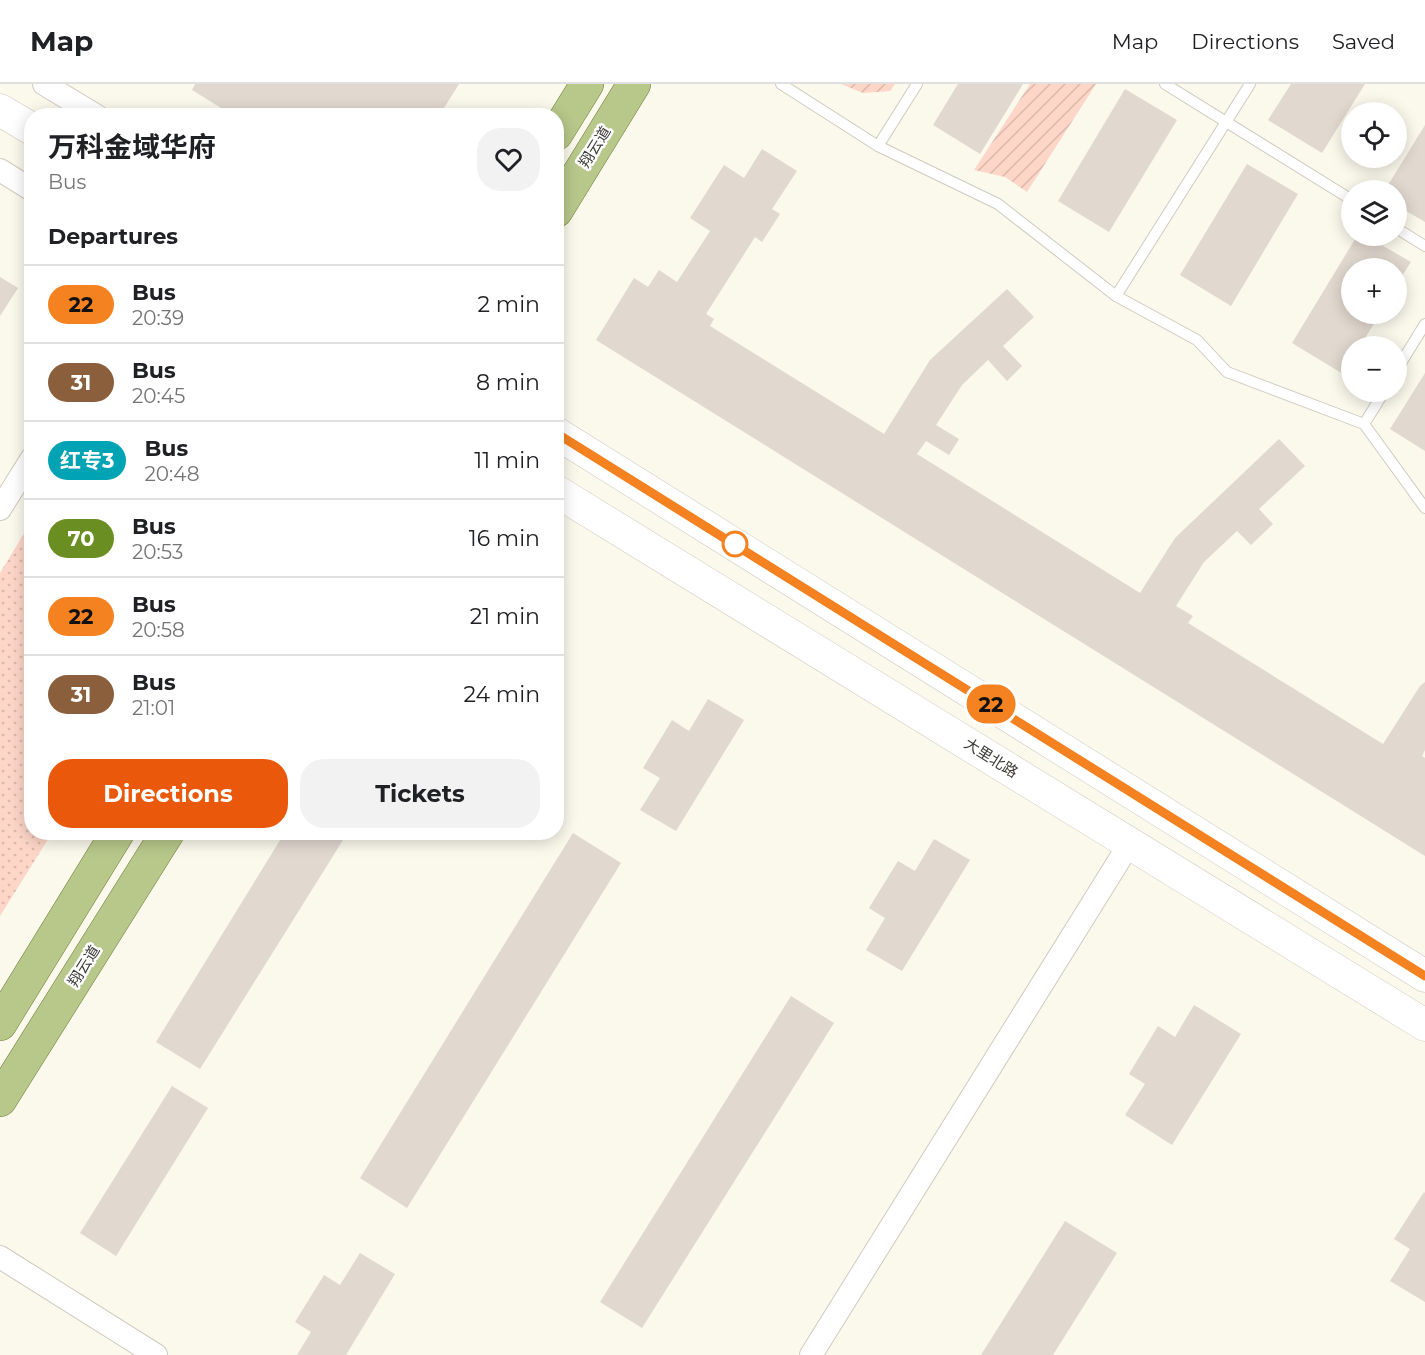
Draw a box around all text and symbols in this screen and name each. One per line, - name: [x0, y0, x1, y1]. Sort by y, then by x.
- text: Map: [30, 24, 93, 58]
- text: Map: [1112, 29, 1158, 54]
- text: Directions: [1191, 29, 1299, 54]
- text: Saved: [1332, 29, 1395, 54]
- map controls: [1341, 102, 1407, 402]
- button: locate: [1341, 102, 1407, 168]
- street label: 翔云道: [575, 123, 615, 171]
- button: heart: [477, 128, 540, 191]
- text: 万科金域华府: [48, 130, 216, 164]
- text: Bus: [48, 170, 86, 194]
- button: layers: [1341, 180, 1407, 246]
- text: Departures: [48, 223, 178, 250]
- button: +: [1341, 258, 1407, 324]
- text: Bus: [132, 279, 176, 306]
- text: 2 min: [478, 291, 540, 318]
- text: 22: [69, 292, 93, 317]
- text: 20:39: [132, 306, 184, 330]
- button: −: [1341, 336, 1407, 402]
- text: Bus: [132, 357, 176, 384]
- text: 8 min: [476, 369, 540, 396]
- text: 31: [71, 370, 91, 395]
- text: 20:45: [132, 384, 185, 408]
- text: Bus: [144, 435, 188, 462]
- text: 11 min: [474, 447, 540, 474]
- text: 红专3: [60, 448, 114, 473]
- text: 20:48: [144, 462, 199, 486]
- text: Bus: [132, 513, 176, 540]
- text: 16 min: [469, 525, 540, 552]
- text: 70: [68, 526, 94, 551]
- unlabelled marker: [722, 531, 748, 557]
- text: 20:53: [132, 540, 183, 564]
- text: Bus: [132, 591, 176, 618]
- text: 21 min: [470, 603, 540, 630]
- text: 22: [69, 604, 93, 629]
- text: 20:58: [132, 618, 185, 642]
- text: Bus: [132, 669, 176, 696]
- text: 24 min: [464, 681, 540, 708]
- text: 31: [71, 682, 91, 707]
- line badge: 22: [964, 684, 1018, 724]
- text: 22: [979, 692, 1003, 717]
- text: 21:01: [132, 696, 175, 720]
- street label: 大里北路: [961, 734, 1022, 782]
- button: Directions: [48, 759, 288, 828]
- button: Tickets: [300, 759, 540, 828]
- street label: 翔云道: [64, 942, 104, 990]

